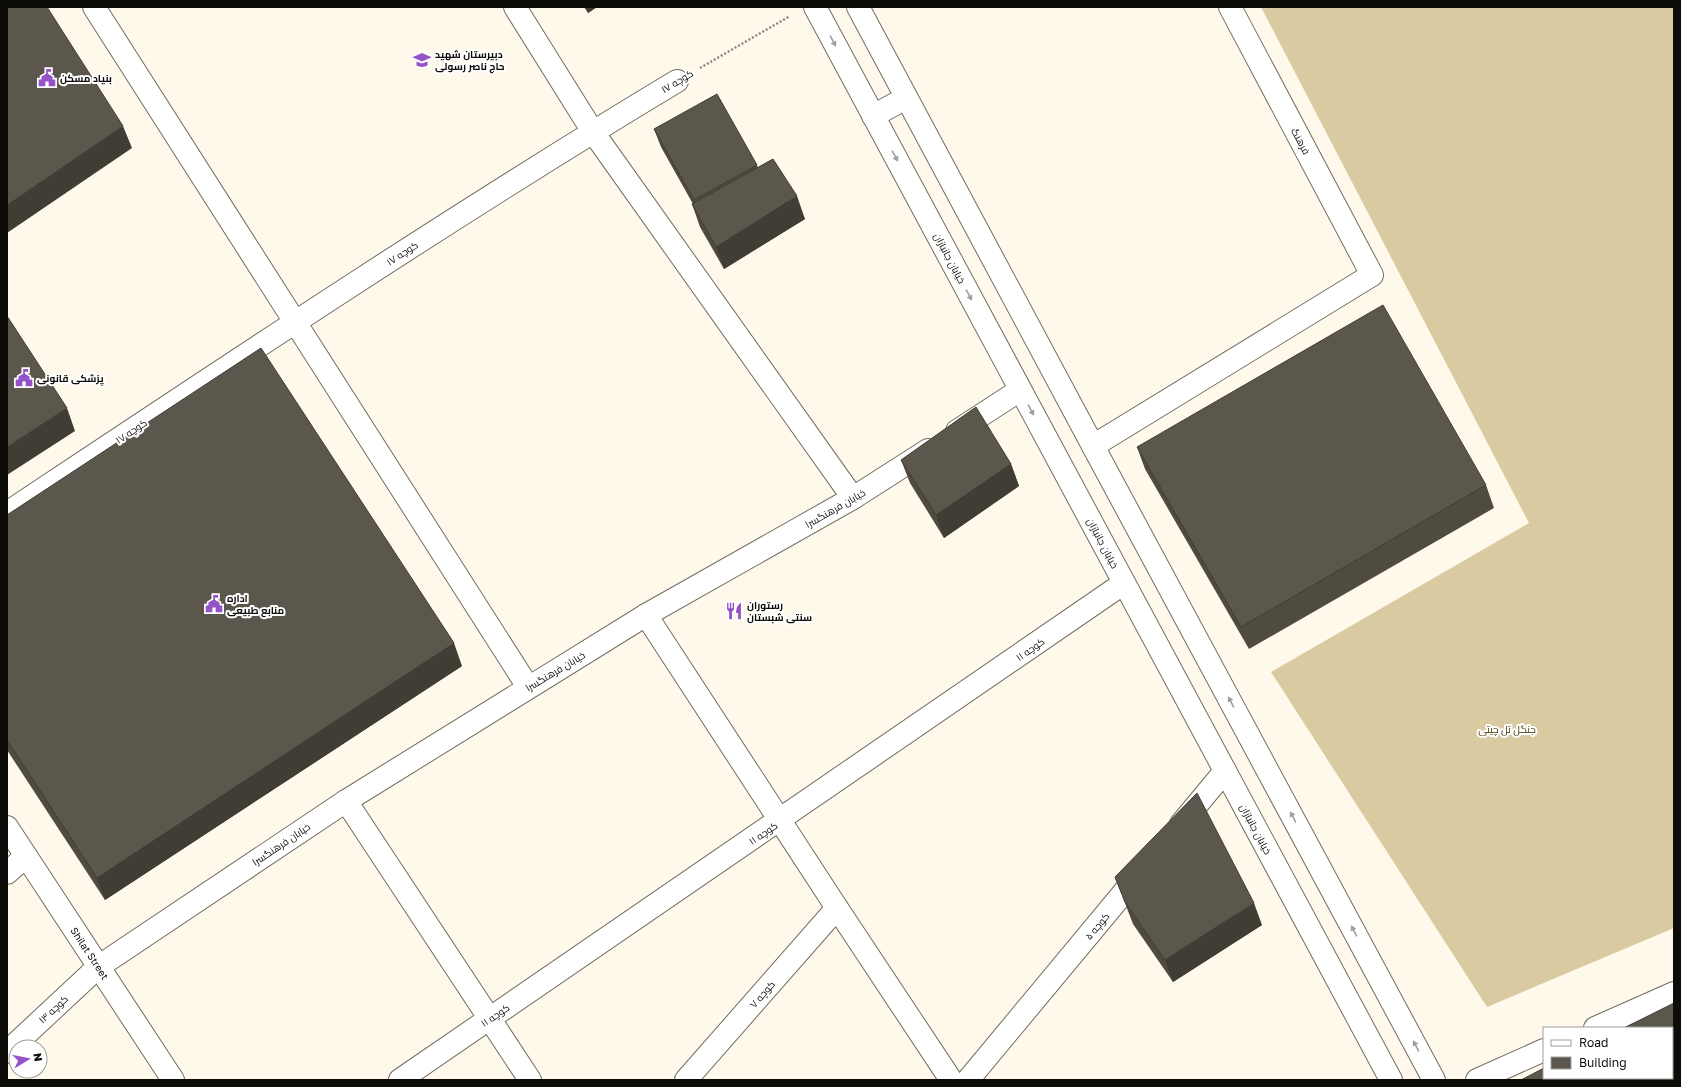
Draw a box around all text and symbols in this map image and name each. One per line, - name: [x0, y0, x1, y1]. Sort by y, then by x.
- one-way arrow: [830, 36, 836, 47]
- place label: دبیرستان شهید حاج ناصر رسولی: [435, 48, 505, 74]
- school or university icon: دبیرستان شهید حاج ناصر رسولی: [412, 50, 432, 70]
- street label: کوچه ۱۷: [659, 67, 696, 96]
- public building icon: بنیاد مسکن: [37, 68, 57, 88]
- place label: بنیاد مسکن: [60, 72, 112, 85]
- street label: فرهنگ: [1289, 126, 1313, 156]
- one-way arrow: [891, 150, 898, 162]
- street label: خیابان جانبازان: [931, 231, 968, 286]
- street label: کوچه ۱۷: [384, 238, 421, 268]
- one-way arrow: [966, 289, 973, 301]
- public building icon: پزشکی قانونی: [14, 368, 34, 388]
- place label: پزشکی قانونی: [37, 372, 104, 386]
- one-way arrow: [1028, 404, 1034, 415]
- street label: کوچه ۱۷: [113, 416, 150, 447]
- street label: خیابان فرهنگسرا: [803, 486, 868, 531]
- street label: خیابان جانبازان: [1084, 516, 1121, 571]
- place label: اداره منابع طبیعی: [227, 592, 284, 618]
- public building icon: اداره منابع طبیعی: [204, 594, 224, 614]
- place label: رستوران سنتی شبستان: [747, 599, 812, 624]
- restaurant icon: رستوران سنتی شبستان: [724, 601, 744, 621]
- street label: کوچه ۱۱: [1013, 635, 1047, 664]
- street label: خیابان فرهنگسرا: [523, 649, 587, 694]
- one-way arrow: [1228, 697, 1234, 708]
- park label: جنگل تل چیتی: [1478, 723, 1536, 736]
- street label: خیابان جانبازان: [1237, 802, 1274, 857]
- one-way arrow: [1289, 811, 1296, 823]
- street label: کوچه ۱۱: [746, 819, 780, 848]
- street label: خیابان فرهنگسرا: [250, 820, 313, 869]
- street label: کوچه ۵: [1082, 910, 1112, 943]
- street label: Shilat Street: [68, 925, 111, 982]
- one-way arrow: [1351, 925, 1358, 937]
- street label: کوچه ۷: [747, 978, 778, 1011]
- street label: کوچه ۱۳: [36, 992, 71, 1026]
- street label: کوچه ۱۱: [478, 1001, 512, 1030]
- legend: [1543, 1027, 1673, 1079]
- text: Road: [1579, 1035, 1608, 1050]
- north arrow: [8, 1039, 48, 1079]
- one-way arrow: [1413, 1040, 1419, 1052]
- text: N: [31, 1052, 45, 1062]
- text: Building: [1579, 1055, 1627, 1070]

